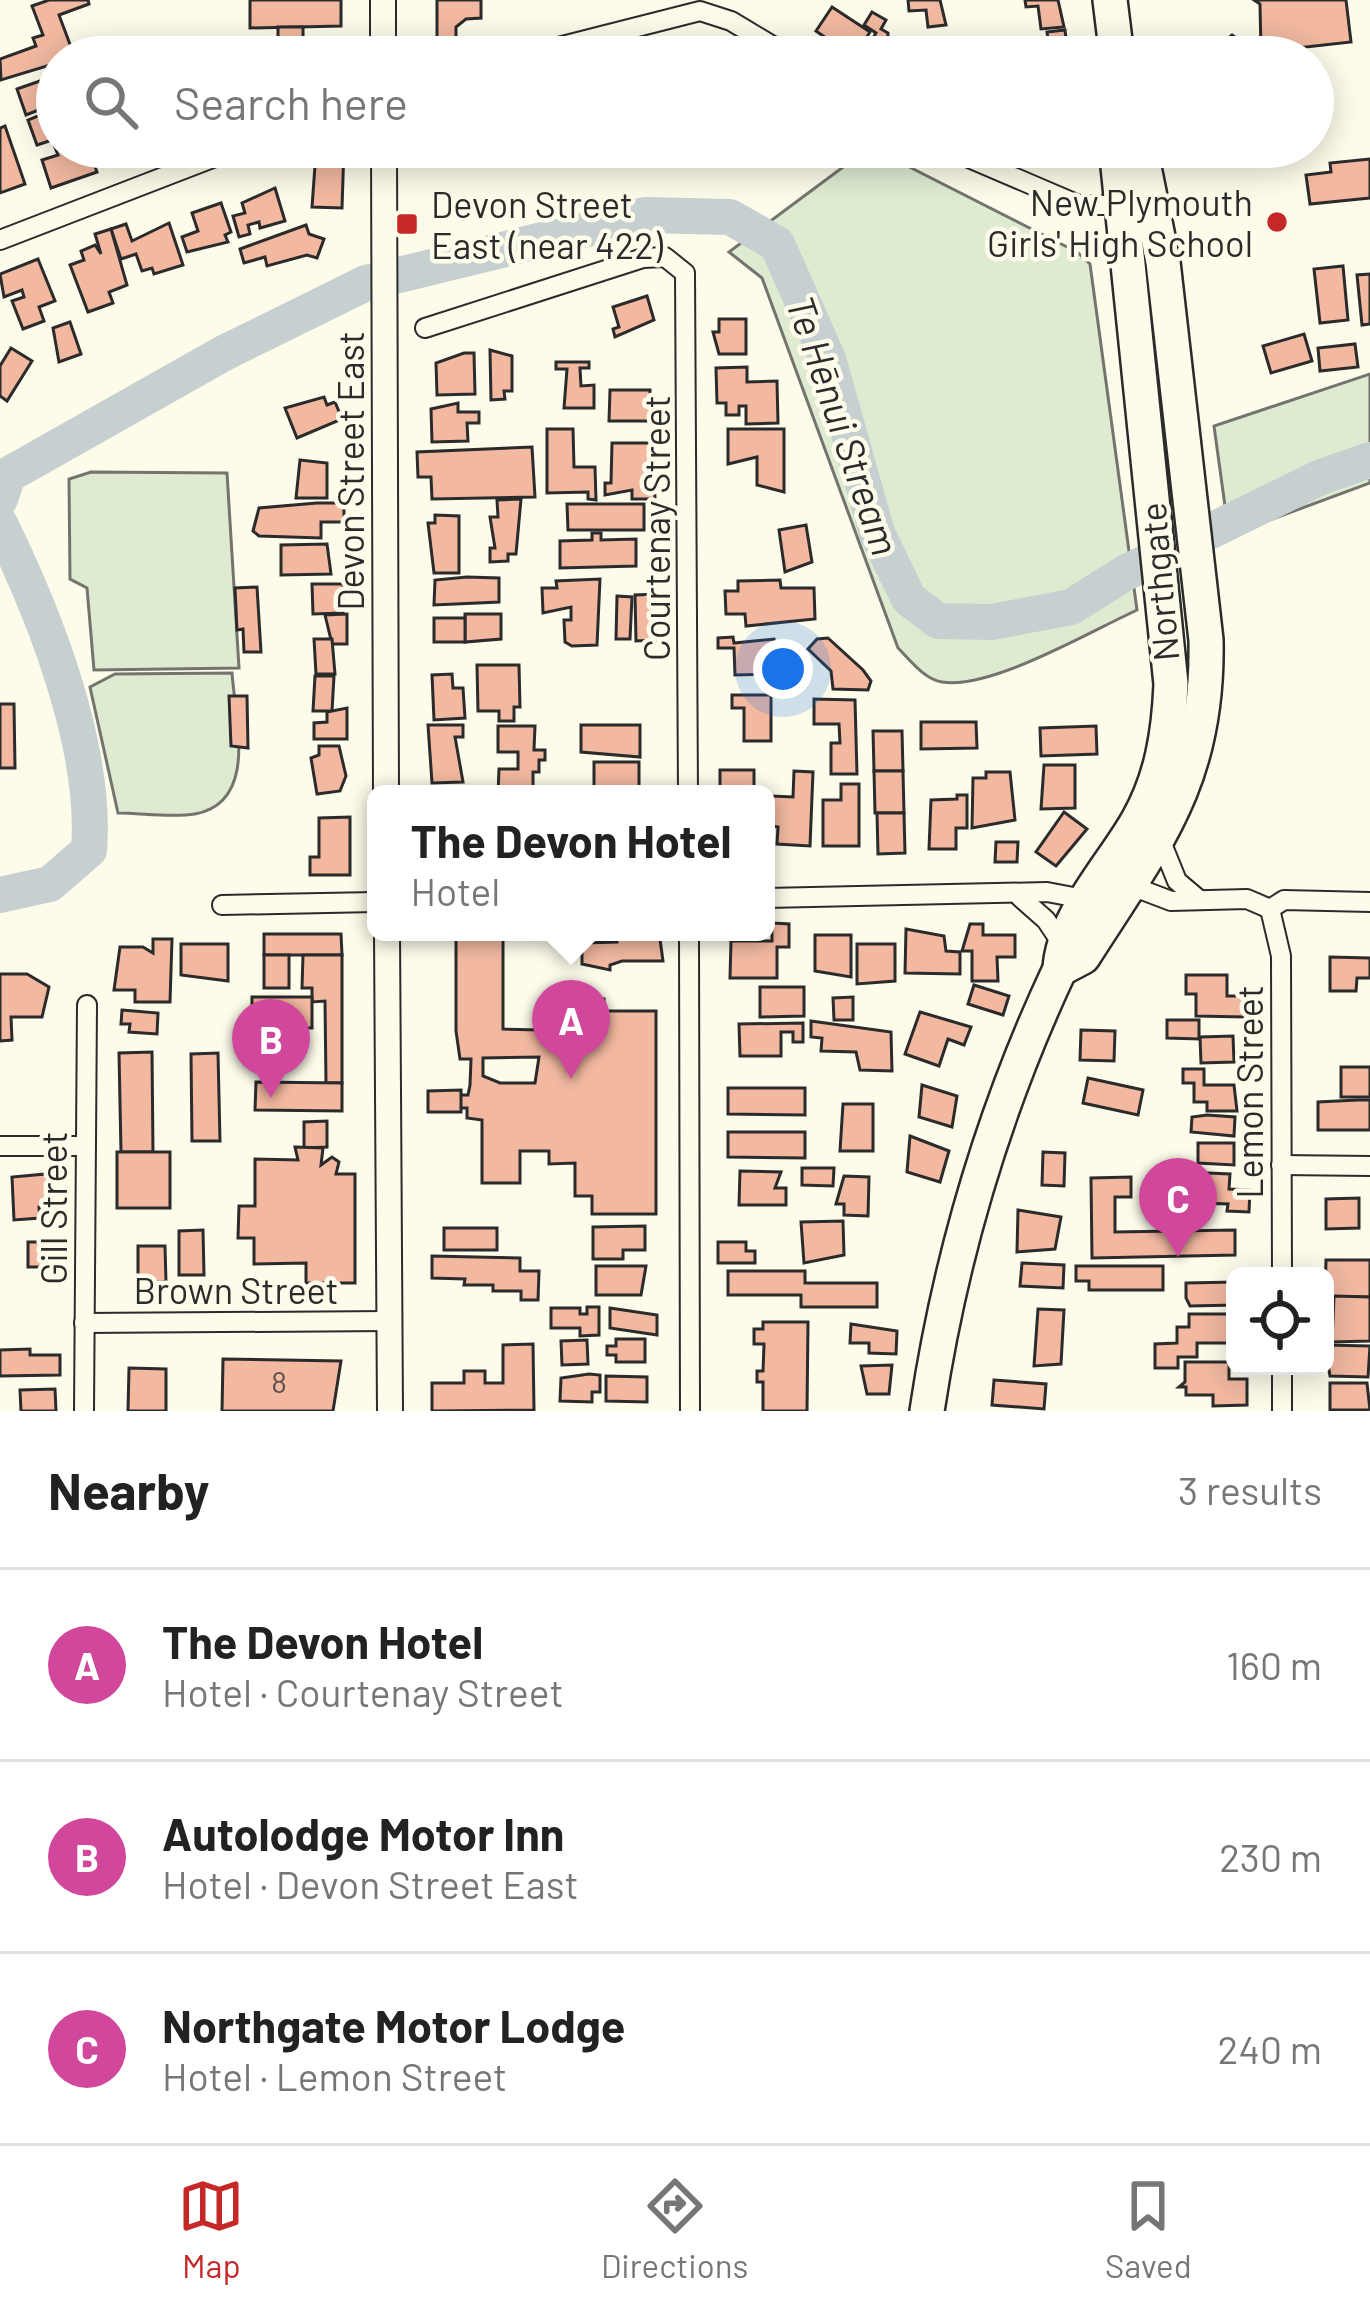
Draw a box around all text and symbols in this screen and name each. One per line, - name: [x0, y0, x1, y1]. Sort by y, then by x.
- search box: [36, 36, 1334, 168]
- icon: search: [78, 69, 144, 135]
- text: Search here: [174, 75, 408, 129]
- place label: New Plymouth Girls' High School: [987, 180, 1253, 264]
- place label: Devon Street East (near 422): [431, 182, 663, 266]
- marker: New Plymouth Girls' High School: [1264, 209, 1290, 235]
- marker: Devon Street East (near 422): [394, 211, 420, 237]
- water label: Te Hēnui Stream: [778, 289, 910, 561]
- street label: Devon Street East: [328, 331, 371, 611]
- street label: Courtenay Street: [634, 395, 677, 661]
- street label: Northgate: [1130, 501, 1186, 663]
- your location: [753, 639, 813, 699]
- popup: [367, 785, 775, 941]
- text: The Devon Hotel: [410, 813, 732, 867]
- text: Hotel: [410, 867, 500, 914]
- pin: A: [532, 980, 610, 1079]
- street label: Lemon Street: [1227, 985, 1270, 1199]
- pin: B: [232, 999, 310, 1098]
- street label: Gill Street: [31, 1131, 74, 1285]
- pin: C: [1139, 1158, 1217, 1257]
- map controls: [1226, 1267, 1334, 1375]
- button: locate: [1226, 1267, 1334, 1375]
- street label: Brown Street: [133, 1268, 339, 1311]
- house number: 8: [271, 1363, 287, 1399]
- text: Nearby: [48, 1459, 209, 1520]
- text: 3 results: [1178, 1466, 1322, 1513]
- text: The Devon Hotel: [162, 1614, 483, 1668]
- text: A: [74, 1641, 100, 1688]
- text: 160 m: [1226, 1641, 1322, 1688]
- text: Hotel · Courtenay Street: [162, 1668, 564, 1715]
- text: Autolodge Motor Inn: [162, 1806, 564, 1860]
- text: B: [75, 1833, 99, 1880]
- text: 230 m: [1219, 1833, 1322, 1880]
- text: Hotel · Devon Street East: [162, 1860, 579, 1907]
- text: Northgate Motor Lodge: [162, 1998, 625, 2052]
- text: C: [75, 2025, 99, 2072]
- text: 240 m: [1218, 2025, 1322, 2072]
- text: Hotel · Lemon Street: [162, 2052, 507, 2099]
- tab: Map: [178, 2173, 244, 2285]
- tab: Directions: [601, 2173, 748, 2285]
- tab: Saved: [1105, 2173, 1192, 2285]

